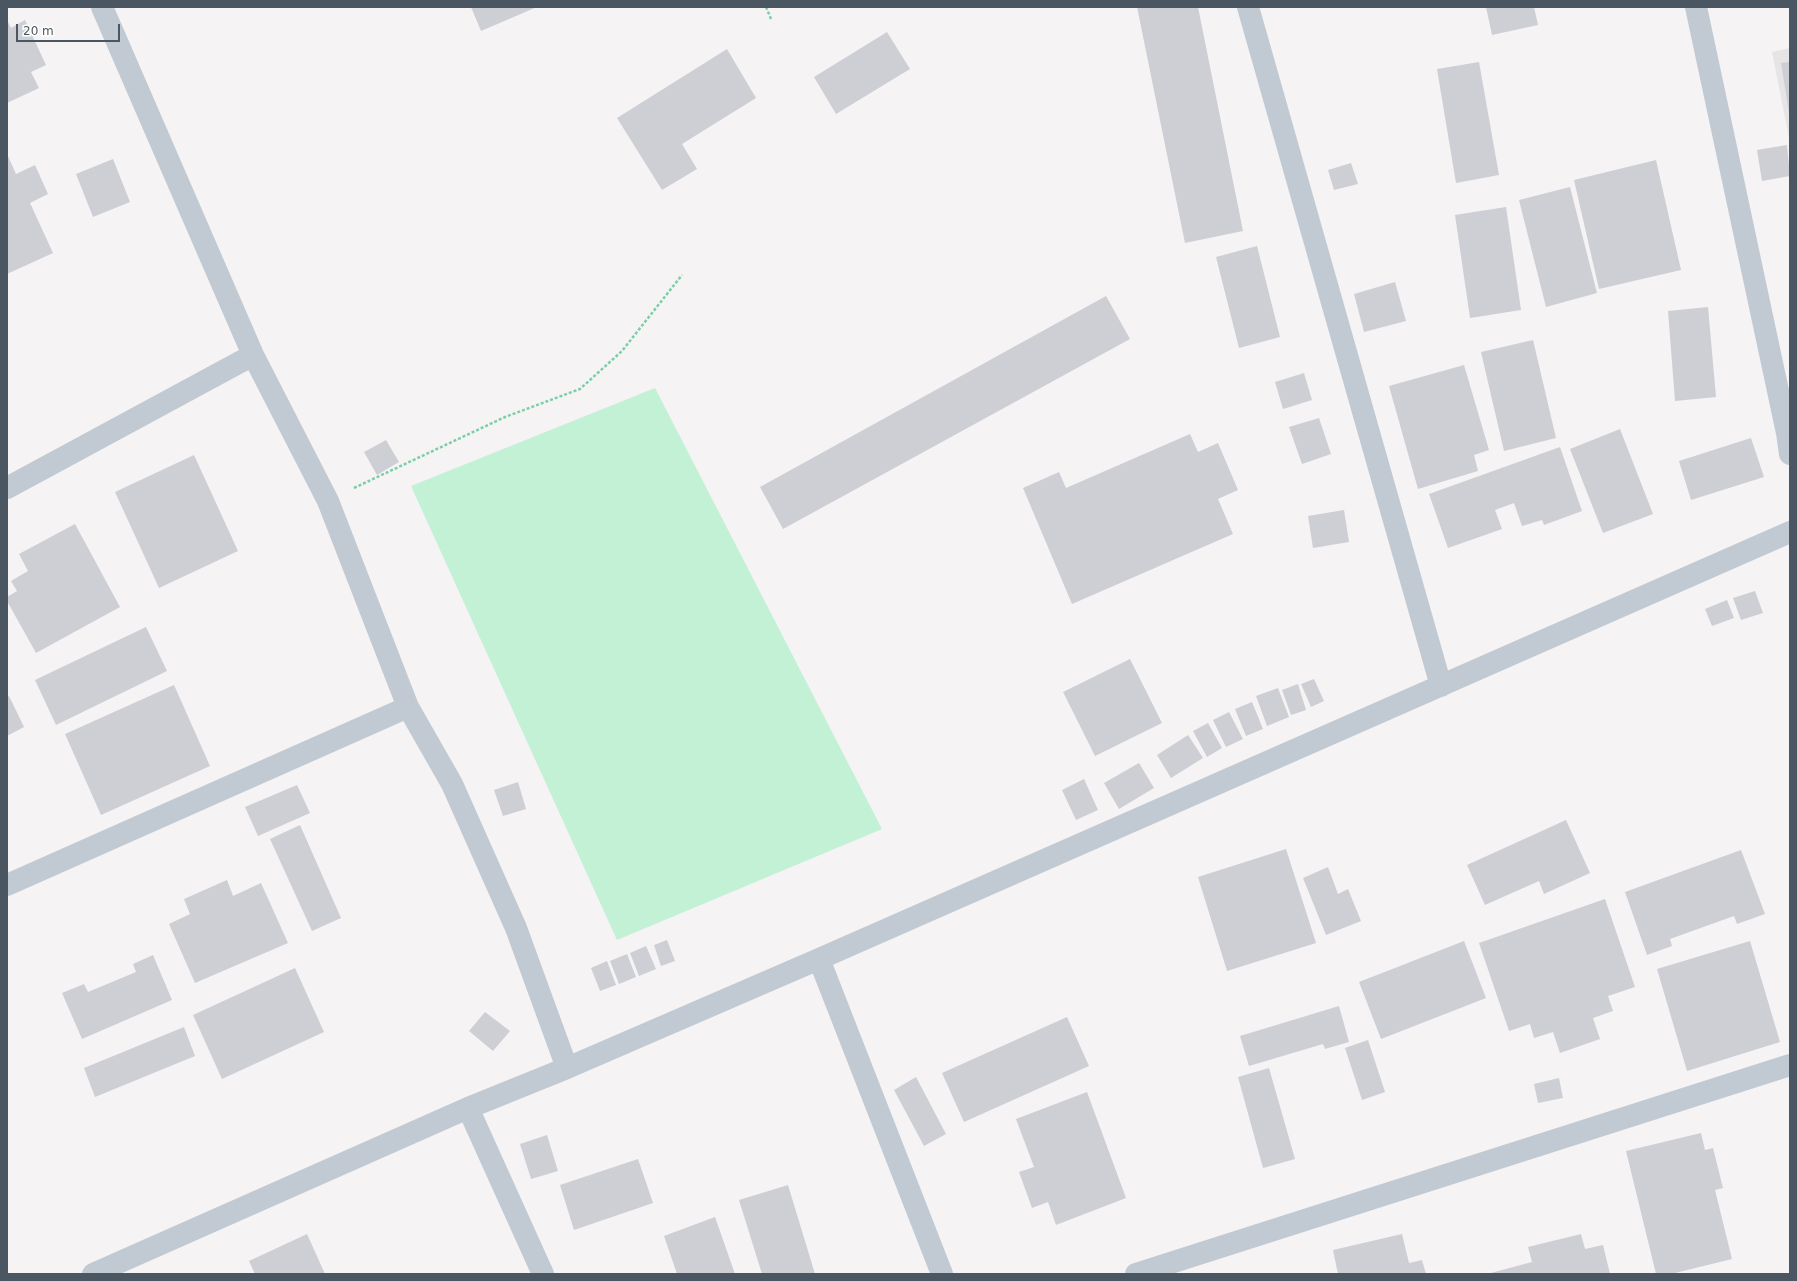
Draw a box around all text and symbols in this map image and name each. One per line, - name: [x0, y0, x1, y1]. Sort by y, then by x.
- scale bar: [18, 16, 122, 42]
- text: 20 m: [23, 24, 54, 38]

